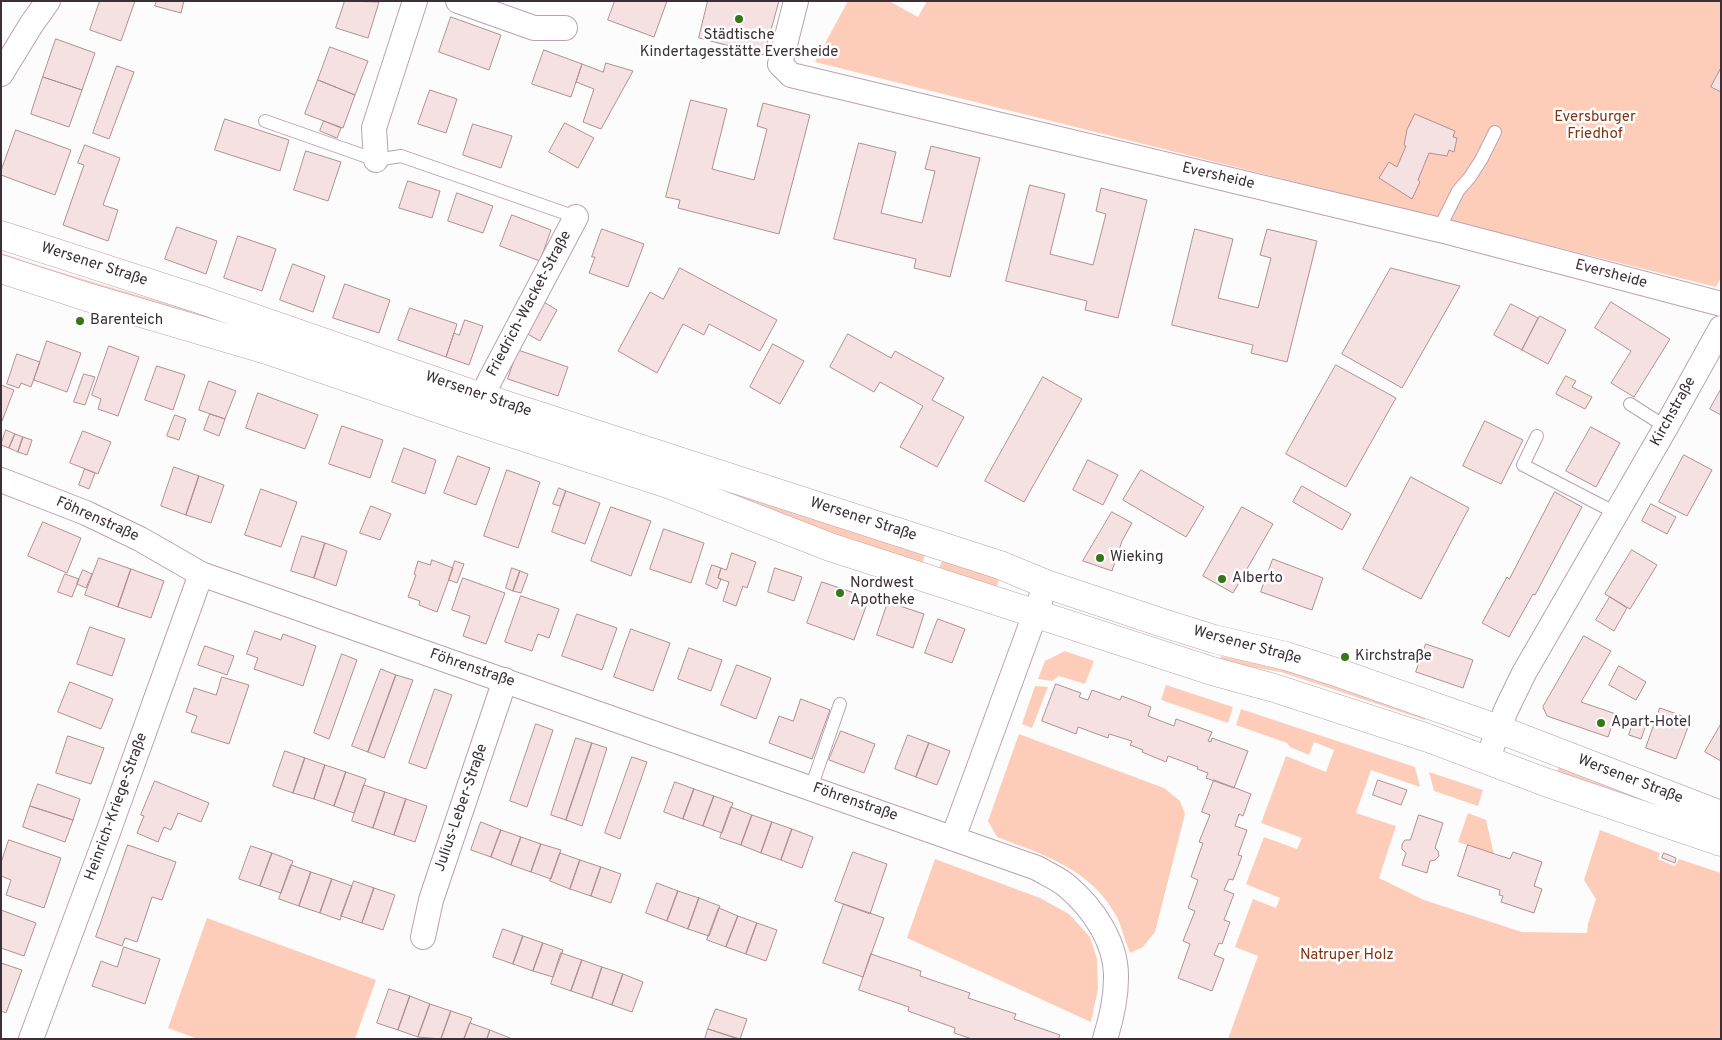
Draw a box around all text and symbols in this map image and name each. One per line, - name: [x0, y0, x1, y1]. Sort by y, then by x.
- marker: Städtische Kindertagesstätte Eversheide: [733, 13, 745, 25]
- place label: Städtische Kindertagesstätte Eversheide: [640, 27, 838, 62]
- park label: Eversburger Friedhof: [1554, 109, 1636, 144]
- street label: Eversheide: [1180, 160, 1256, 194]
- street label: Friedrich-Wacket-Straße: [484, 228, 576, 380]
- street label: Wersener Straße: [38, 239, 150, 291]
- street label: Eversheide: [1573, 257, 1649, 293]
- place label: Barenteich: [90, 312, 163, 330]
- marker: Barenteich: [74, 315, 86, 327]
- street label: Wersener Straße: [422, 368, 534, 422]
- street label: Kirchstraße: [1648, 374, 1700, 450]
- street label: Föhrenstraße: [53, 494, 141, 546]
- street label: Wersener Straße: [807, 494, 919, 546]
- place label: Wieking: [1110, 549, 1163, 567]
- marker: Wieking: [1094, 552, 1106, 564]
- place label: Alberto: [1232, 570, 1283, 588]
- marker: Alberto: [1216, 573, 1228, 585]
- place label: Nordwest Apotheke: [850, 575, 915, 610]
- marker: Nordwest Apotheke: [834, 587, 846, 599]
- street label: Wersener Straße: [1191, 623, 1303, 669]
- street label: Föhrenstraße: [427, 646, 517, 692]
- place label: Kirchstraße: [1355, 648, 1432, 666]
- marker: Kirchstraße: [1339, 651, 1351, 663]
- place label: Apart-Hotel: [1611, 714, 1691, 732]
- marker: Apart-Hotel: [1595, 717, 1607, 729]
- street label: Heinrich-Kriege-Straße: [82, 731, 152, 883]
- street label: Julius-Leber-Straße: [432, 742, 492, 874]
- street label: Wersener Straße: [1575, 752, 1685, 808]
- street label: Föhrenstraße: [810, 780, 900, 826]
- park label: Natruper Holz: [1300, 947, 1394, 965]

